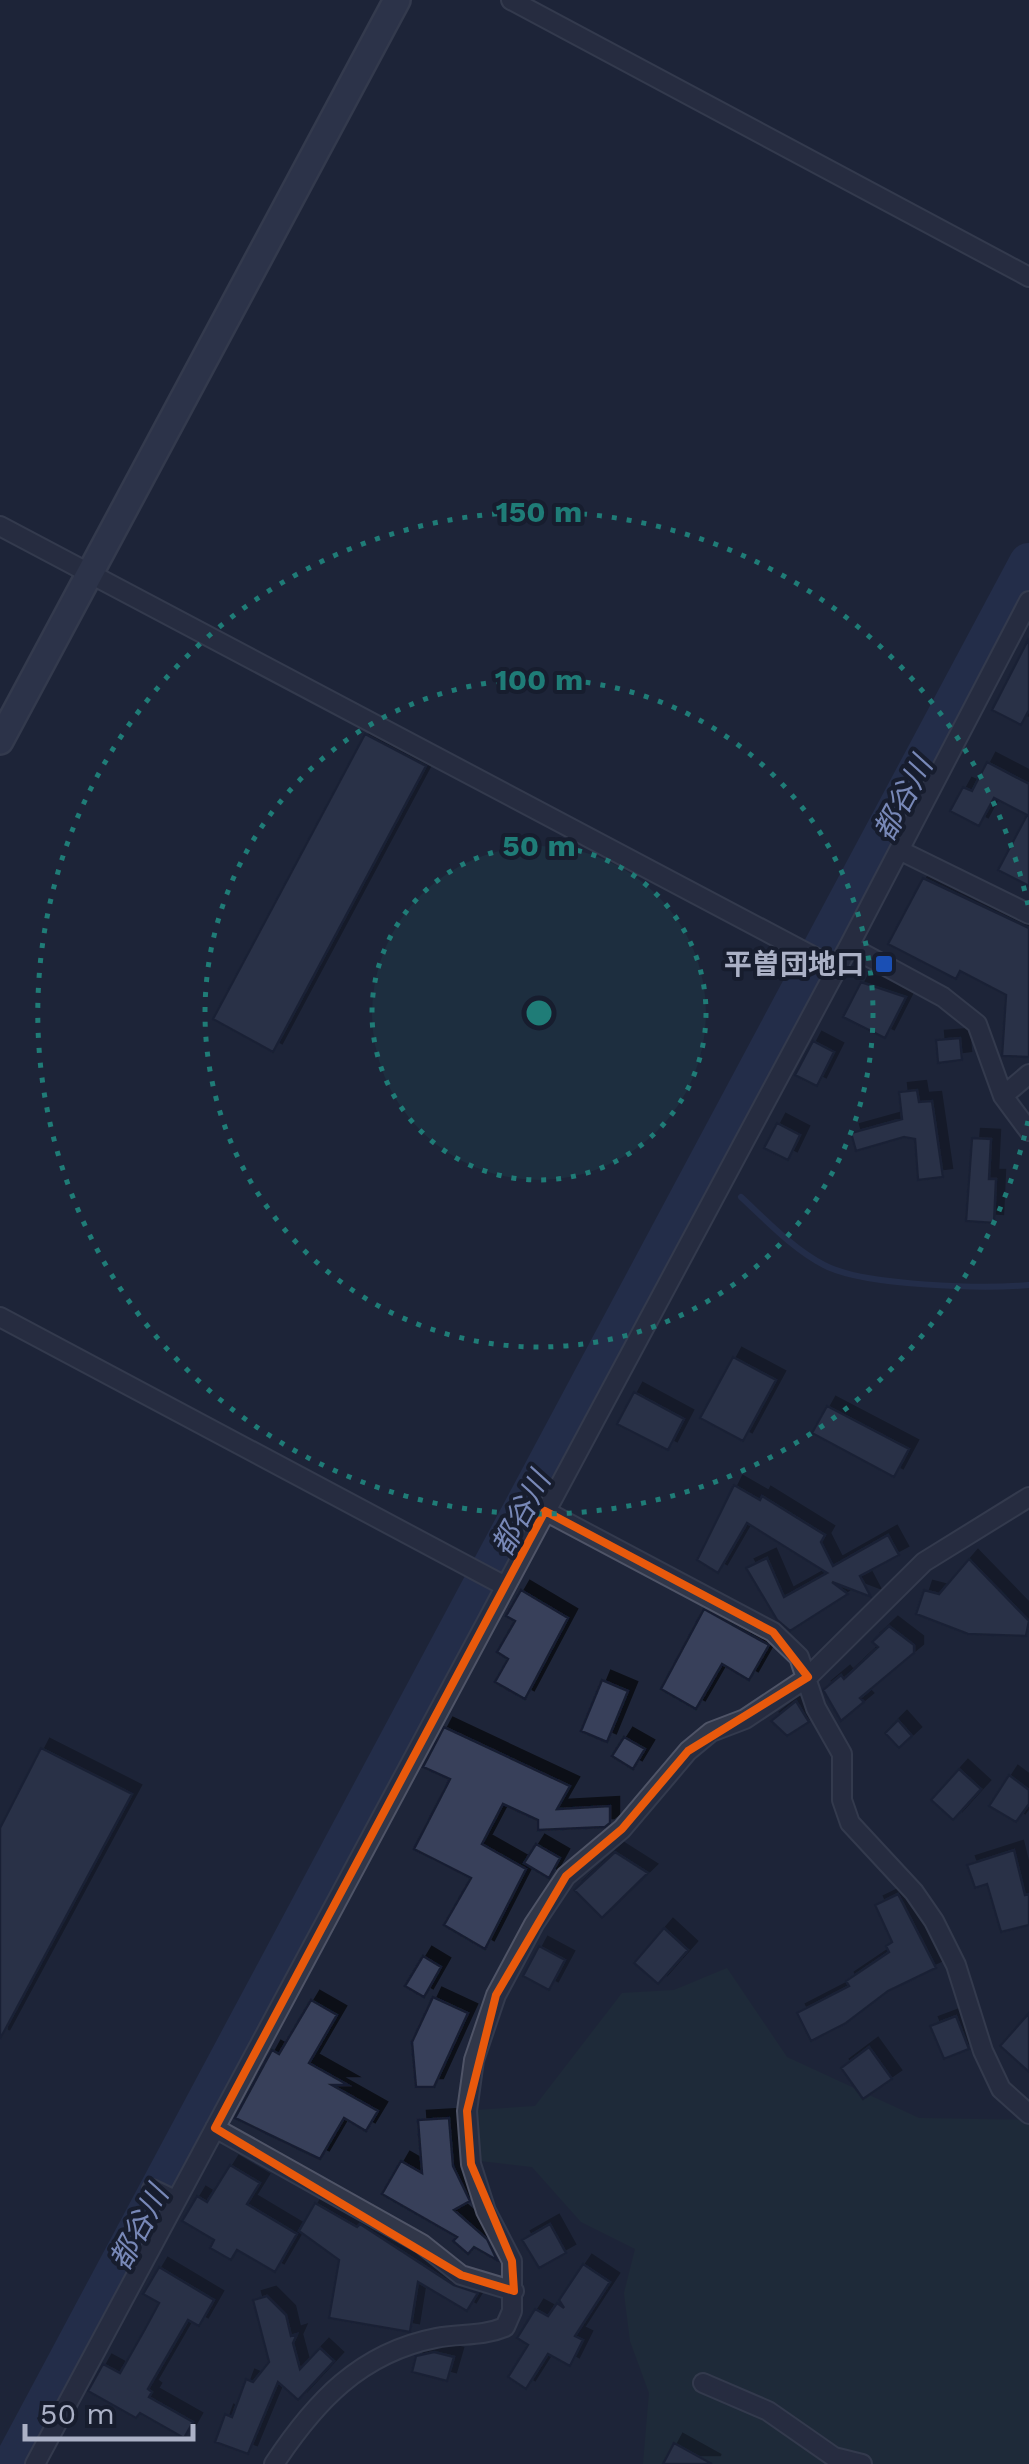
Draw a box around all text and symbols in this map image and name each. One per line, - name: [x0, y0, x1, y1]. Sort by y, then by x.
- text: 150 m: [496, 494, 582, 529]
- text: 100 m: [495, 662, 583, 697]
- water label: 都谷川: [866, 748, 941, 847]
- text: 50 m: [502, 828, 576, 863]
- place label: 平曽団地口: [724, 948, 864, 981]
- marker: 平曽団地口: [873, 953, 895, 975]
- centre of rings: [521, 995, 557, 1031]
- water label: 都谷川: [484, 1463, 559, 1562]
- water label: 都谷川: [102, 2177, 177, 2276]
- scale bar: [25, 2379, 192, 2441]
- text: 50 m: [40, 2396, 115, 2431]

